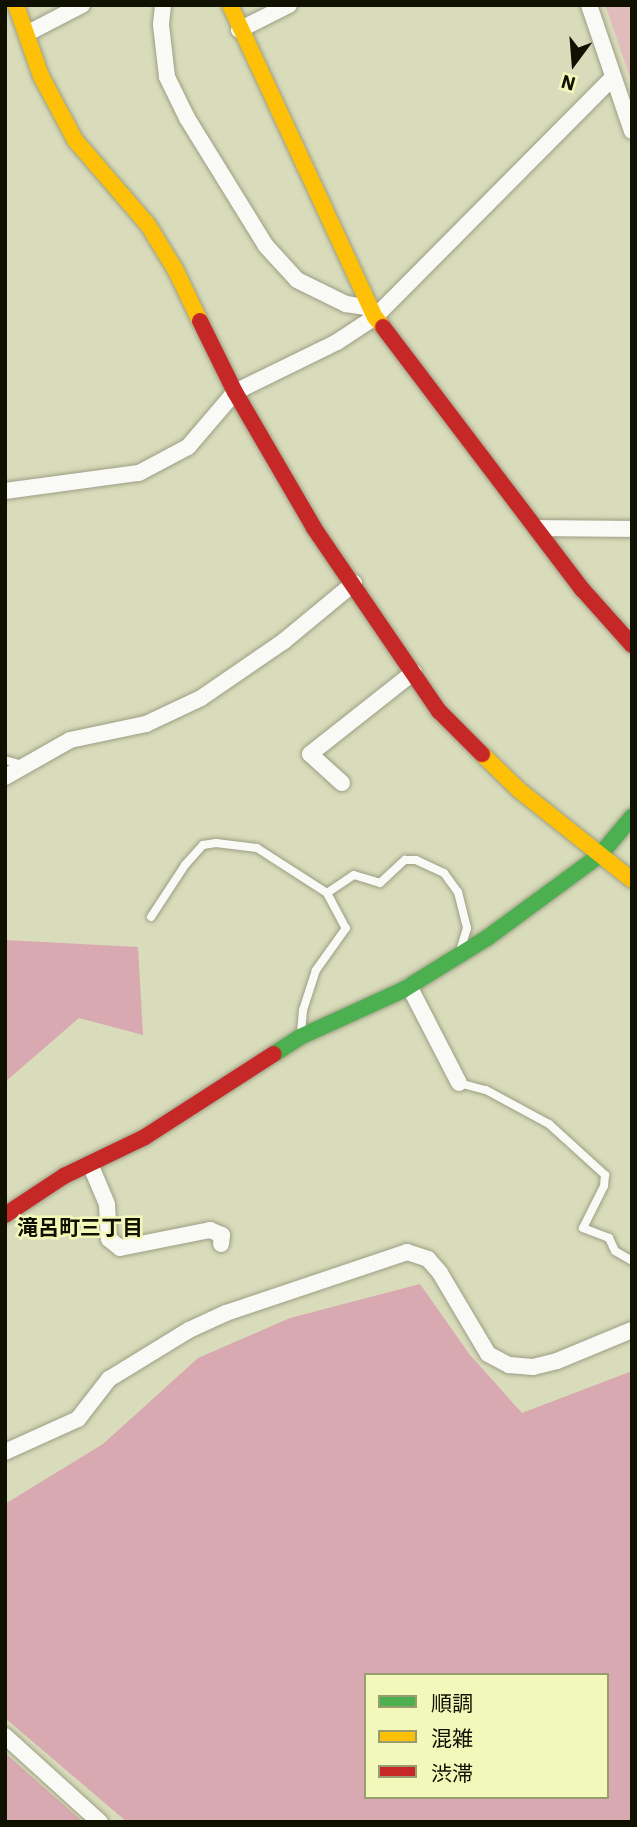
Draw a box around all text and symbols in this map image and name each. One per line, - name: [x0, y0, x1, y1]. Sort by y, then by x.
- north arrow: [539, 28, 609, 98]
- text: N: [558, 70, 578, 97]
- district label: 滝呂町三丁目: [17, 1214, 143, 1240]
- legend: [364, 1673, 609, 1799]
- text: 順調: [431, 1689, 473, 1717]
- text: 混雑: [431, 1724, 473, 1752]
- text: 渋滞: [431, 1759, 473, 1787]

